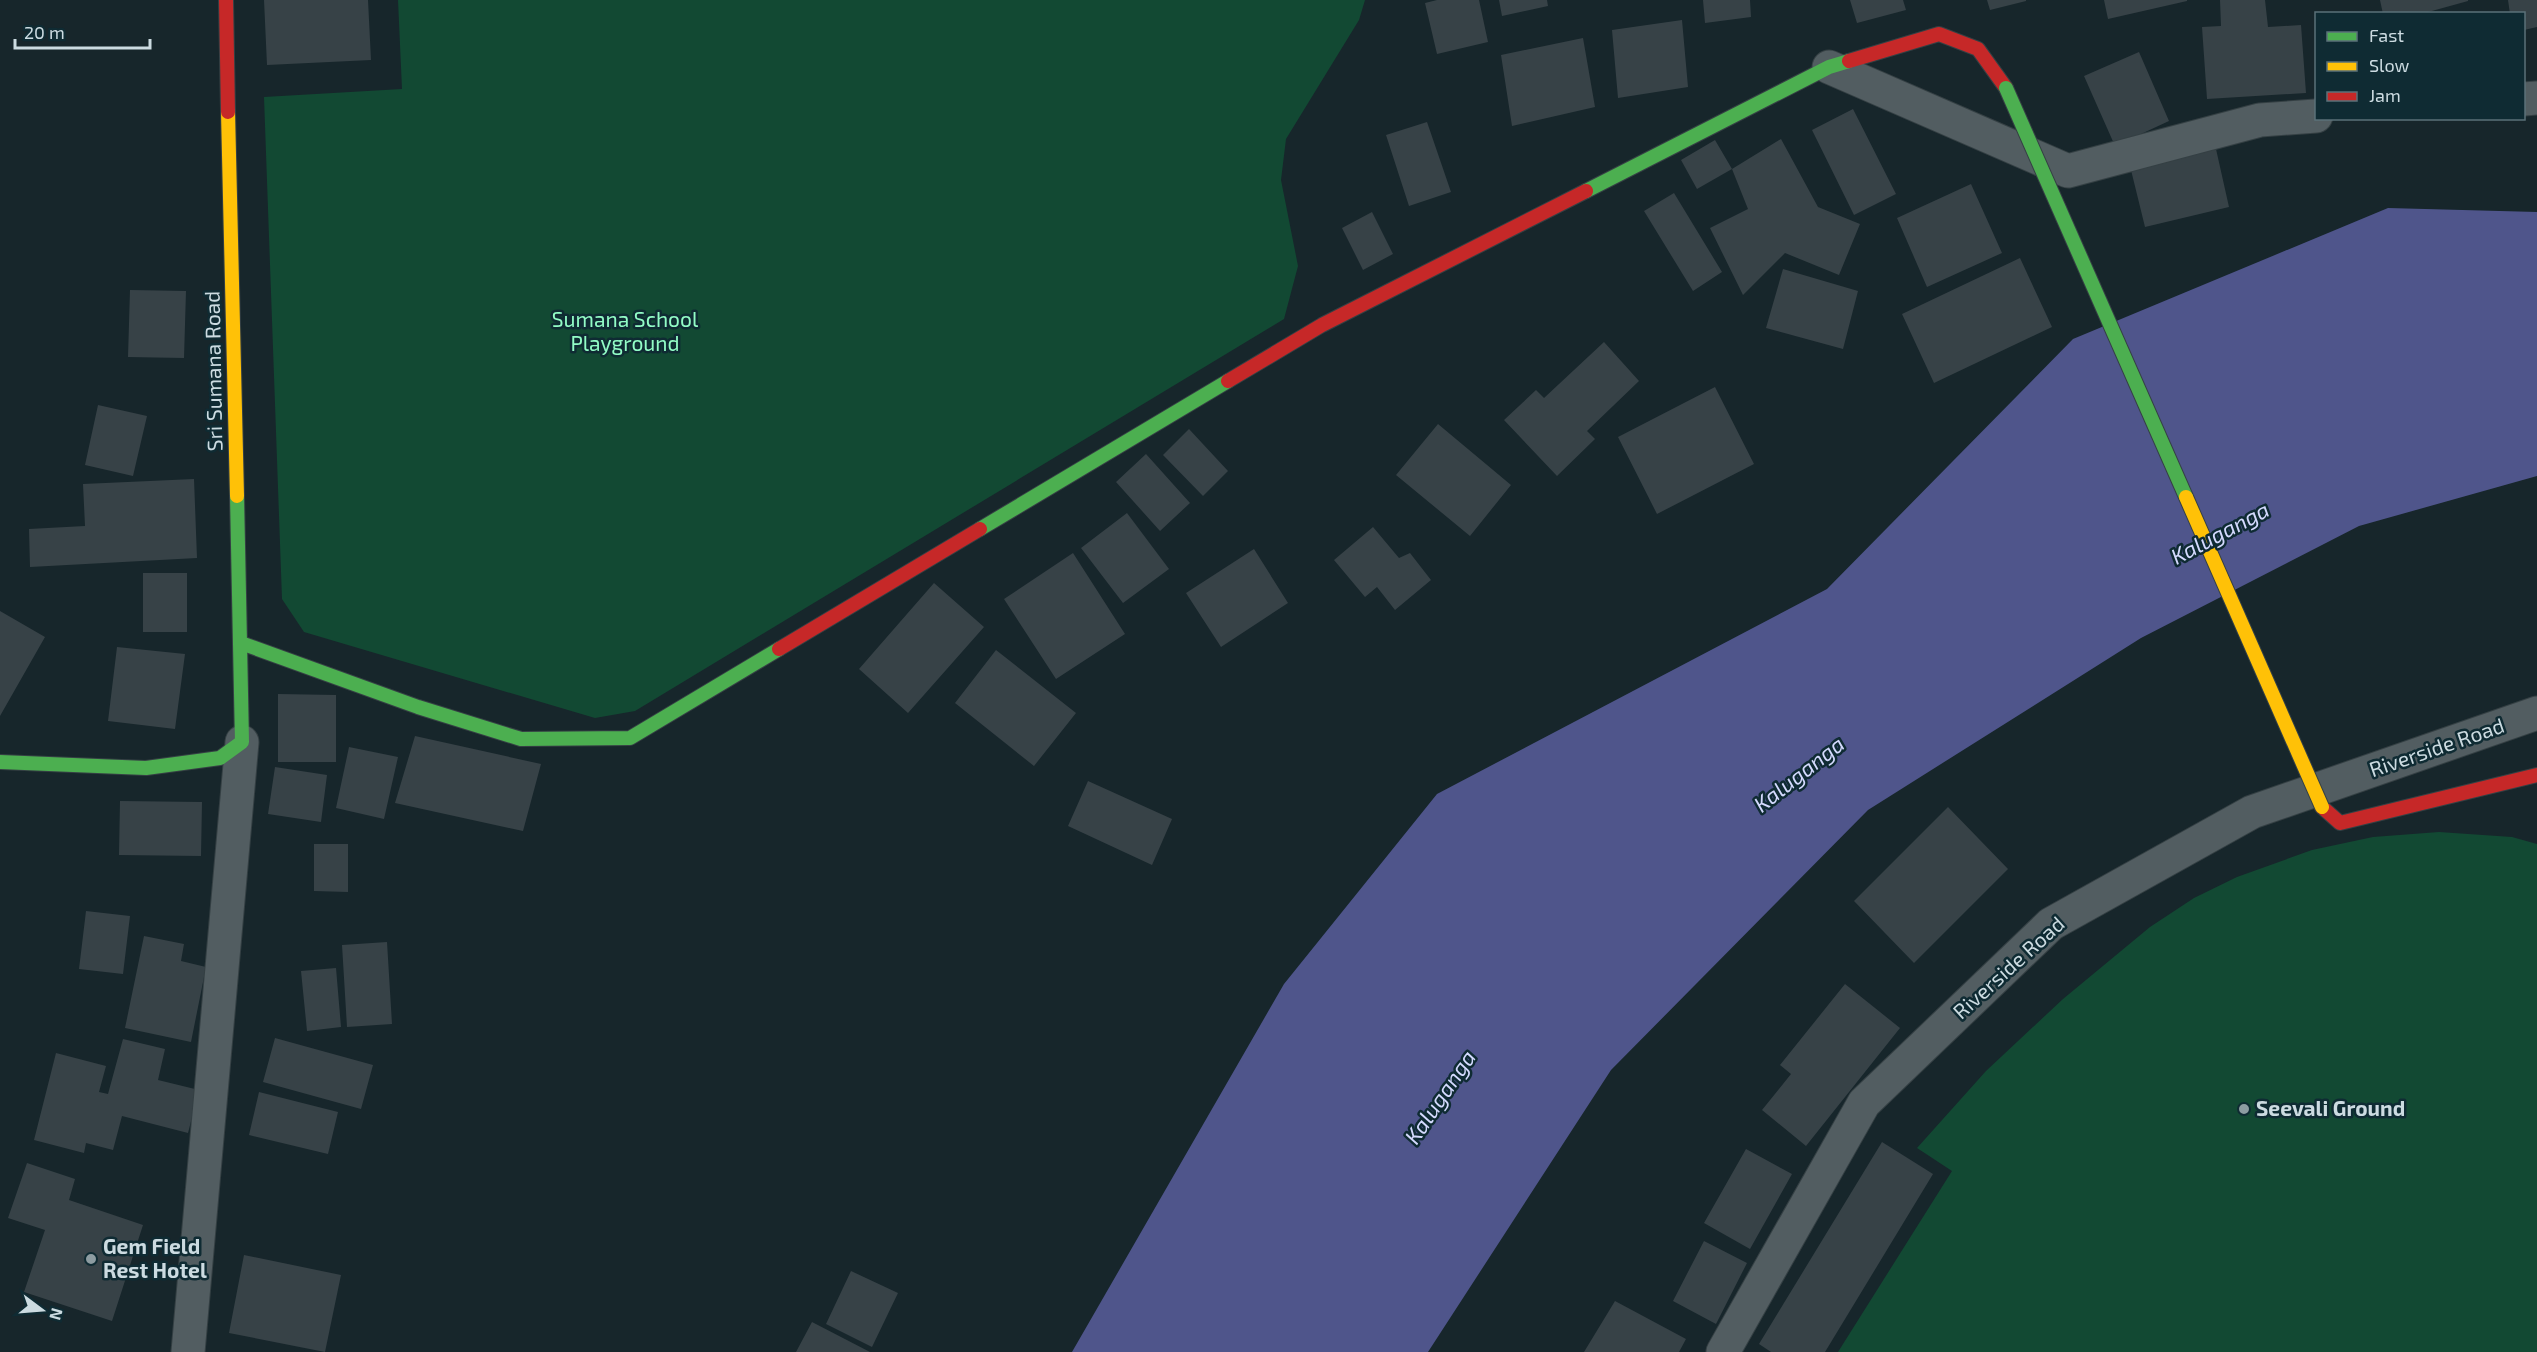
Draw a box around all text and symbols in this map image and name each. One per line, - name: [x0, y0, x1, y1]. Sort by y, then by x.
- scale bar: [15, 12, 150, 50]
- legend: [2315, 12, 2525, 120]
- text: 20 m: [24, 21, 65, 43]
- text: Fast: [2369, 24, 2404, 46]
- text: Slow: [2369, 54, 2410, 76]
- text: Jam: [2369, 84, 2401, 106]
- street label: Sri Sumana Road: [199, 291, 226, 452]
- park label: Sumana School Playground: [552, 306, 699, 355]
- water label: Kaluganga: [2166, 495, 2273, 569]
- street label: Riverside Road: [2366, 712, 2507, 781]
- water label: Kaluganga: [1748, 730, 1849, 817]
- street label: Riverside Road: [1947, 910, 2069, 1023]
- water label: Kaluganga: [1398, 1045, 1480, 1148]
- place label: Seevali Ground: [2256, 1095, 2405, 1120]
- marker: Seevali Ground: [2237, 1102, 2251, 1116]
- place label: Gem Field Rest Hotel: [103, 1233, 207, 1282]
- marker: Gem Field Rest Hotel: [84, 1252, 98, 1266]
- north arrow: [12, 1280, 72, 1340]
- text: N: [46, 1306, 68, 1322]

